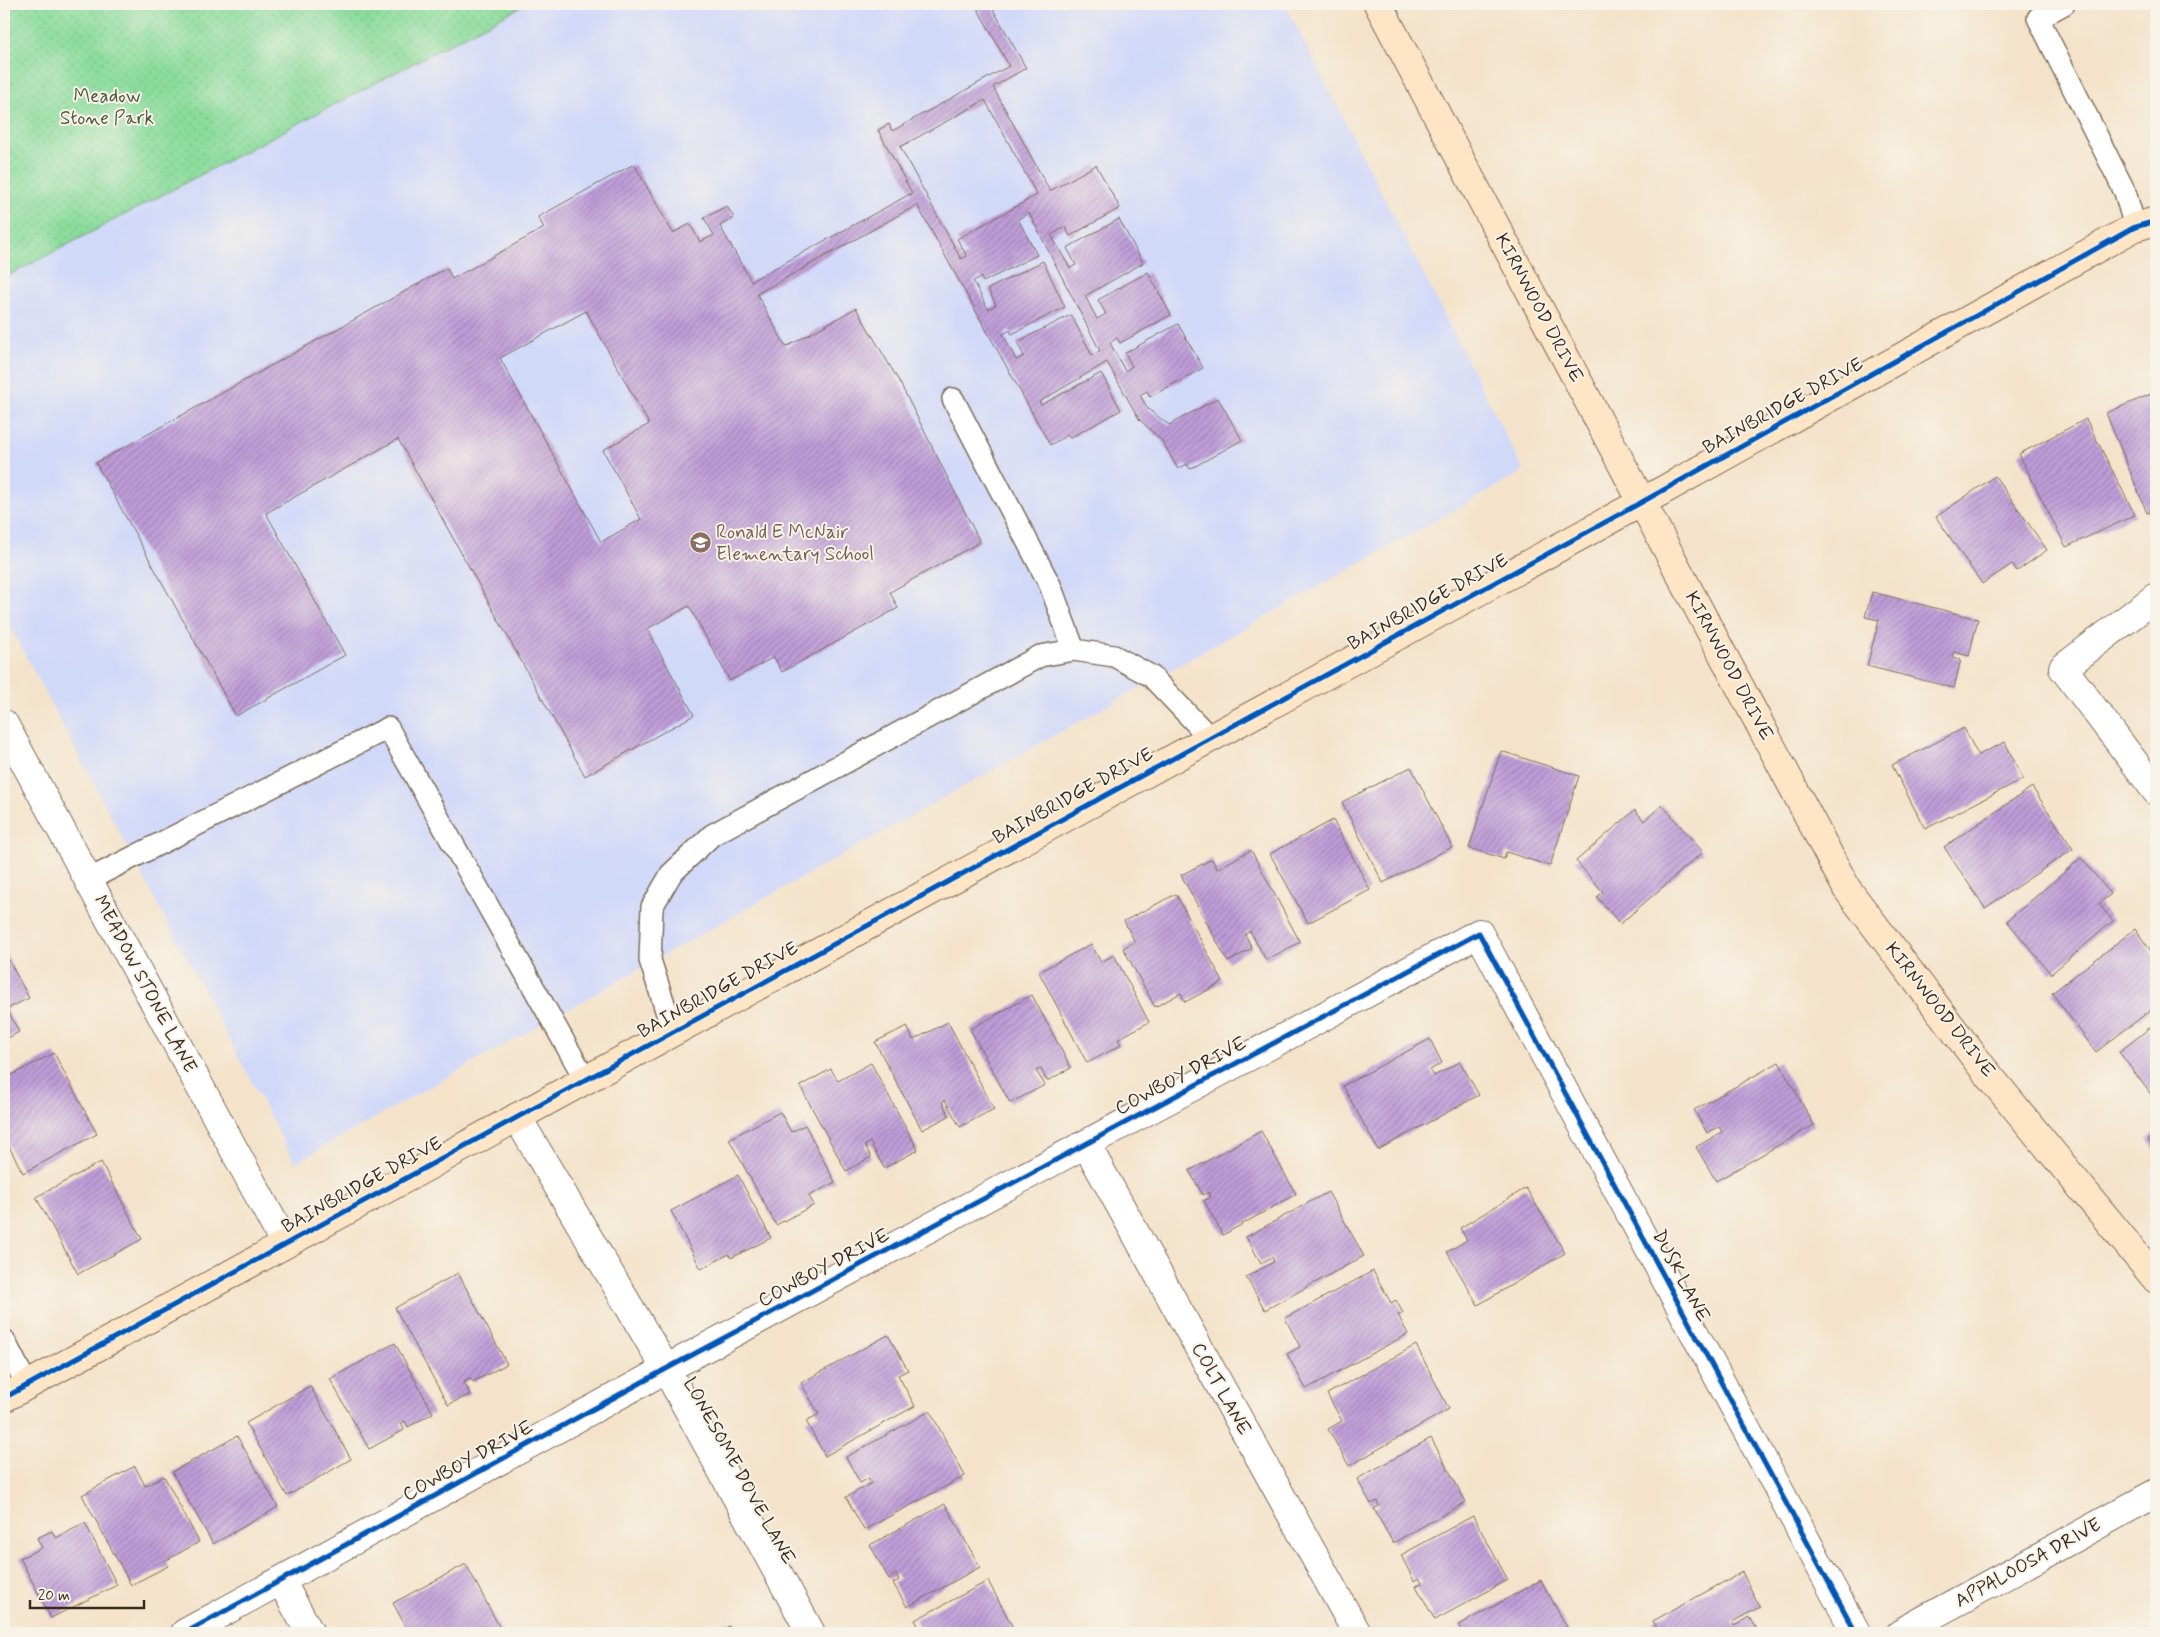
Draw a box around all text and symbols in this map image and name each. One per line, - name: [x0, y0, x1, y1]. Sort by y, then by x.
- park label: Meadow Stone Park: [60, 84, 154, 131]
- street label: KIRNWOOD DRIVE: [1489, 229, 1589, 387]
- street label: BAINBRIDGE DRIVE: [1698, 351, 1868, 460]
- place label: Ronald E McNair Elementary School: [716, 520, 874, 567]
- school or university icon: Ronald E McNair Elementary School: [688, 531, 712, 555]
- street label: BAINBRIDGE DRIVE: [1343, 547, 1513, 656]
- street label: KIRNWOOD DRIVE: [1679, 587, 1779, 745]
- street label: BAINBRIDGE DRIVE: [988, 741, 1158, 850]
- street label: MEADOW STONE LANE: [87, 891, 203, 1077]
- street label: BAINBRIDGE DRIVE: [633, 935, 803, 1044]
- street label: KIRNWOOD DRIVE: [1879, 937, 2001, 1083]
- street label: COWBOY DRIVE: [1111, 1031, 1251, 1121]
- street label: BAINBRIDGE DRIVE: [277, 1130, 447, 1239]
- street label: COWBOY DRIVE: [754, 1223, 894, 1313]
- street label: DUSK LANE: [1646, 1226, 1716, 1326]
- street label: COLT LANE: [1185, 1338, 1257, 1440]
- street label: LONESOME DOVE LANE: [677, 1373, 801, 1569]
- street label: COWBOY DRIVE: [398, 1415, 538, 1507]
- street label: APPALOOSA DRIVE: [1950, 1512, 2106, 1614]
- scale bar: [30, 1577, 144, 1609]
- text: 20 m: [38, 1586, 70, 1606]

